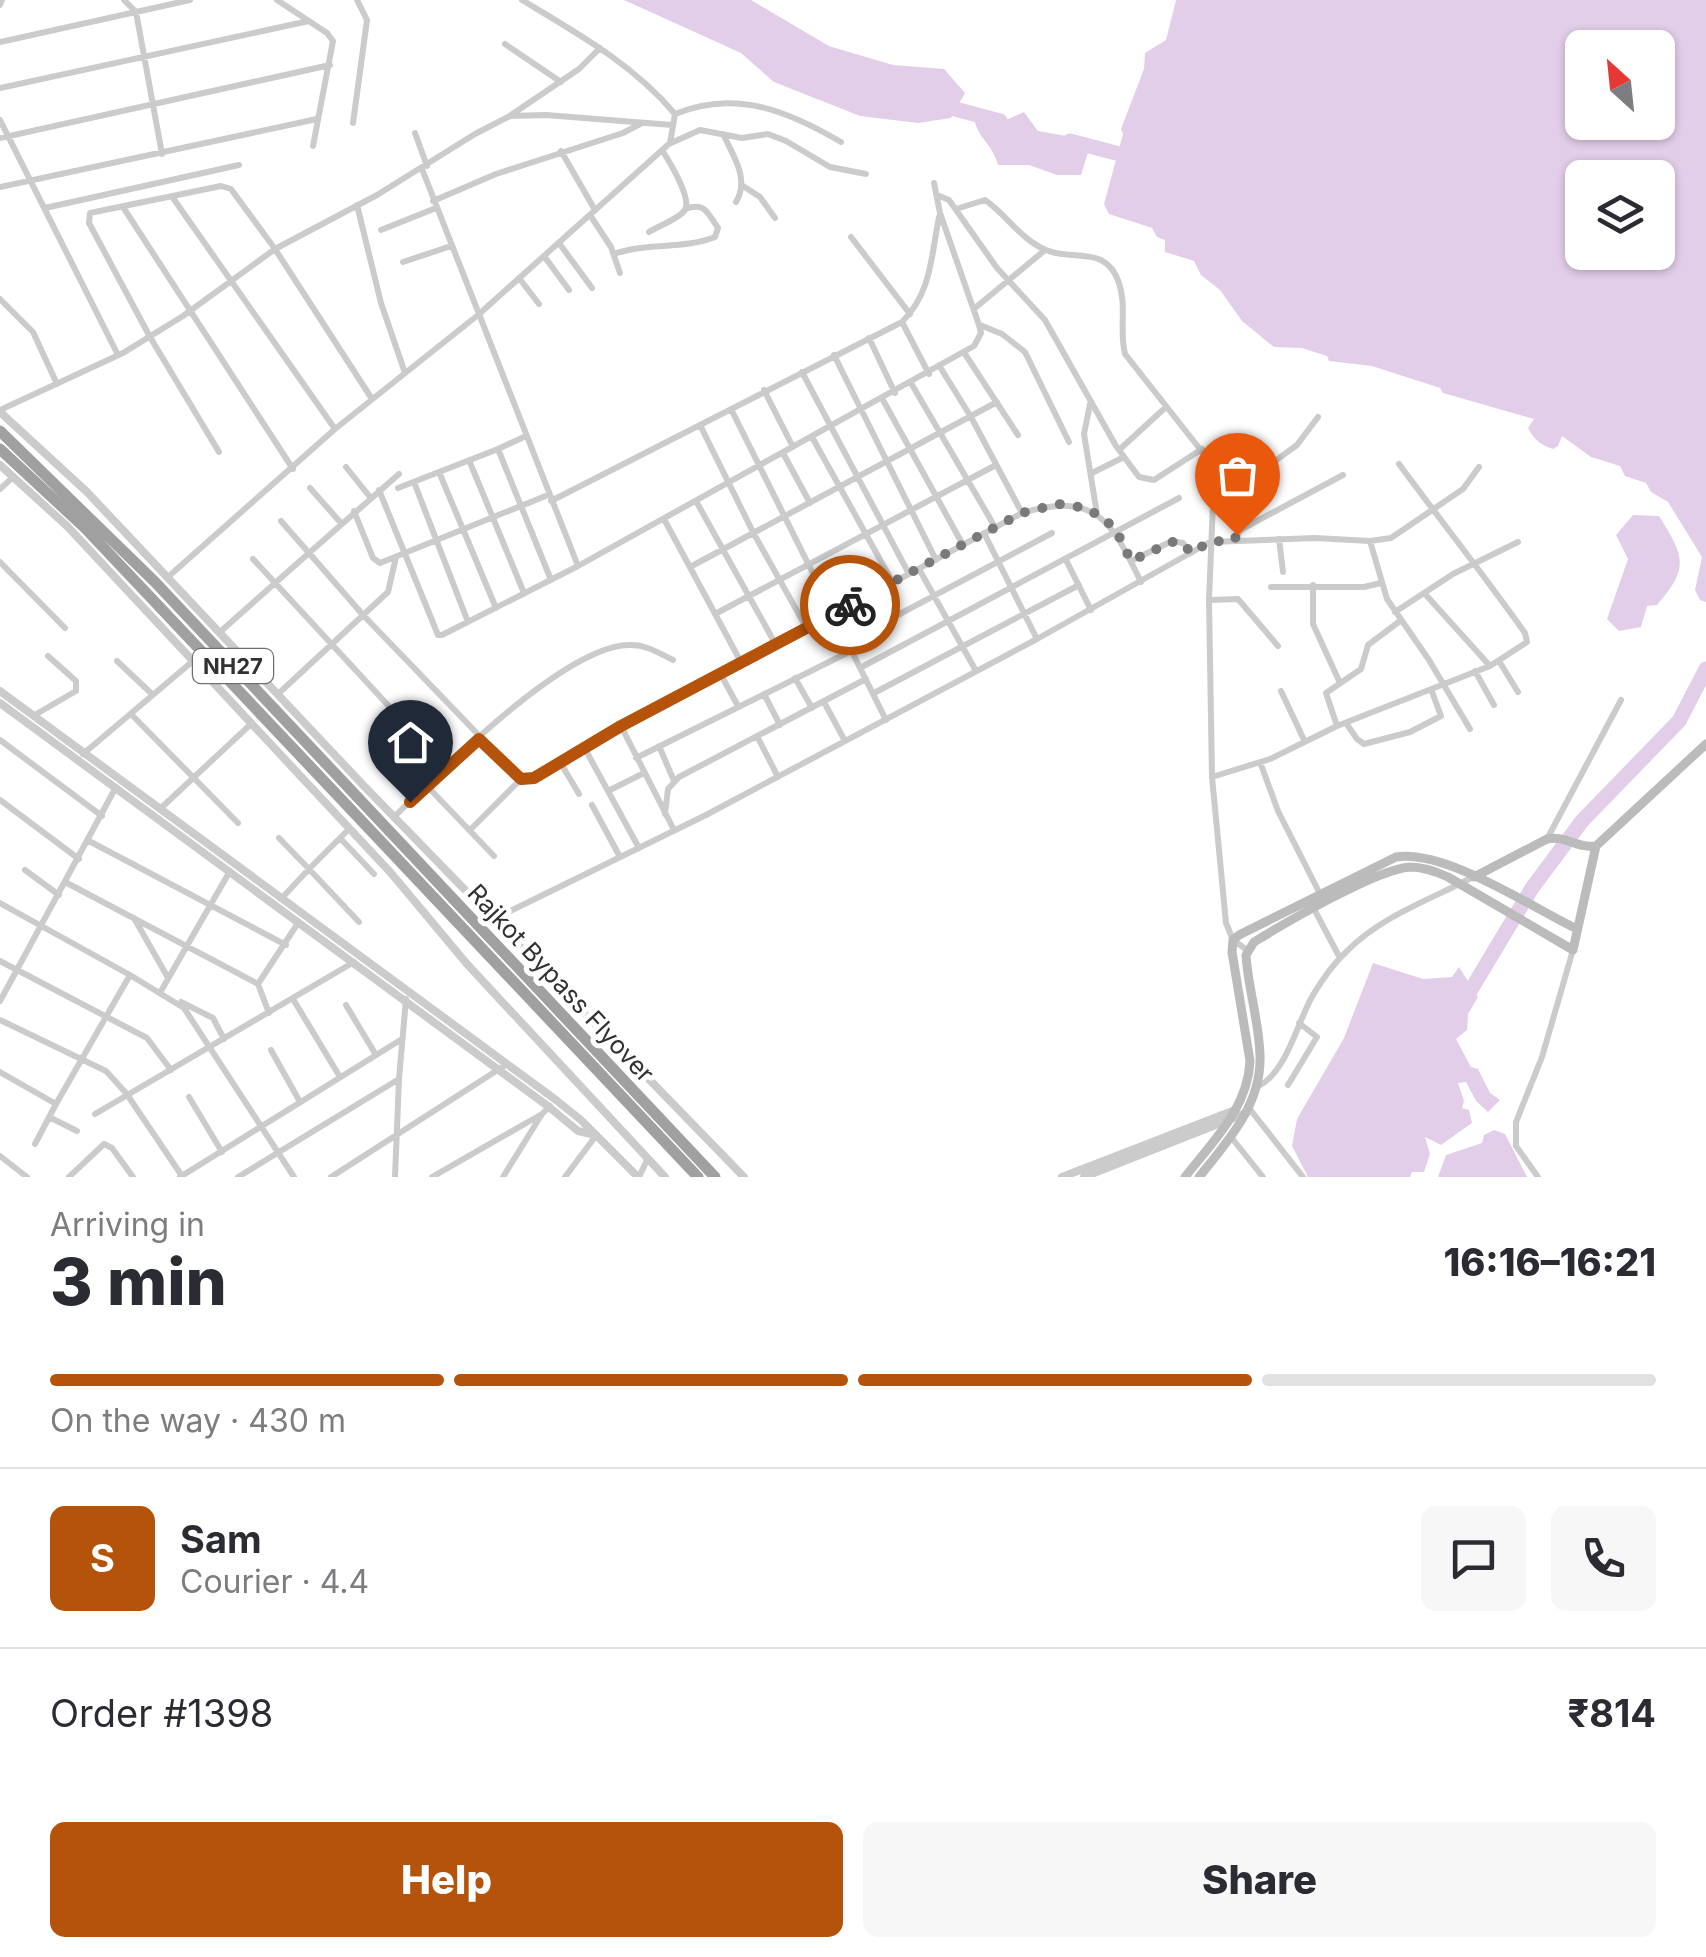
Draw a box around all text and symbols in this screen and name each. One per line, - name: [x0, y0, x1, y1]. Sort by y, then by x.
- north arrow: [1565, 30, 1675, 140]
- map controls: [1565, 30, 1675, 270]
- button: layers: [1565, 160, 1675, 270]
- pin: [1195, 433, 1280, 536]
- icon: bag: [1210, 448, 1265, 503]
- courier: [800, 555, 900, 655]
- icon: bike: [823, 578, 878, 633]
- road number: NH27: [193, 649, 273, 683]
- pin: [368, 700, 453, 803]
- icon: home: [383, 715, 438, 770]
- street label: Rajkot Bypass Flyover: [462, 878, 660, 1088]
- text: Arriving in: [50, 1205, 205, 1244]
- text: 16:16–16:21: [1443, 1239, 1656, 1285]
- text: 3 min: [50, 1242, 227, 1321]
- text: On the way · 430 m: [50, 1401, 346, 1440]
- button: chat: [1421, 1506, 1526, 1611]
- button: phone: [1551, 1506, 1656, 1611]
- text: Sam: [180, 1516, 262, 1562]
- text: S: [90, 1535, 115, 1581]
- text: Courier · 4.4: [180, 1562, 369, 1601]
- text: Order #1398: [50, 1690, 273, 1736]
- text: ₹814: [1567, 1690, 1656, 1736]
- button: Help: [50, 1822, 843, 1937]
- button: Share: [863, 1822, 1656, 1937]

